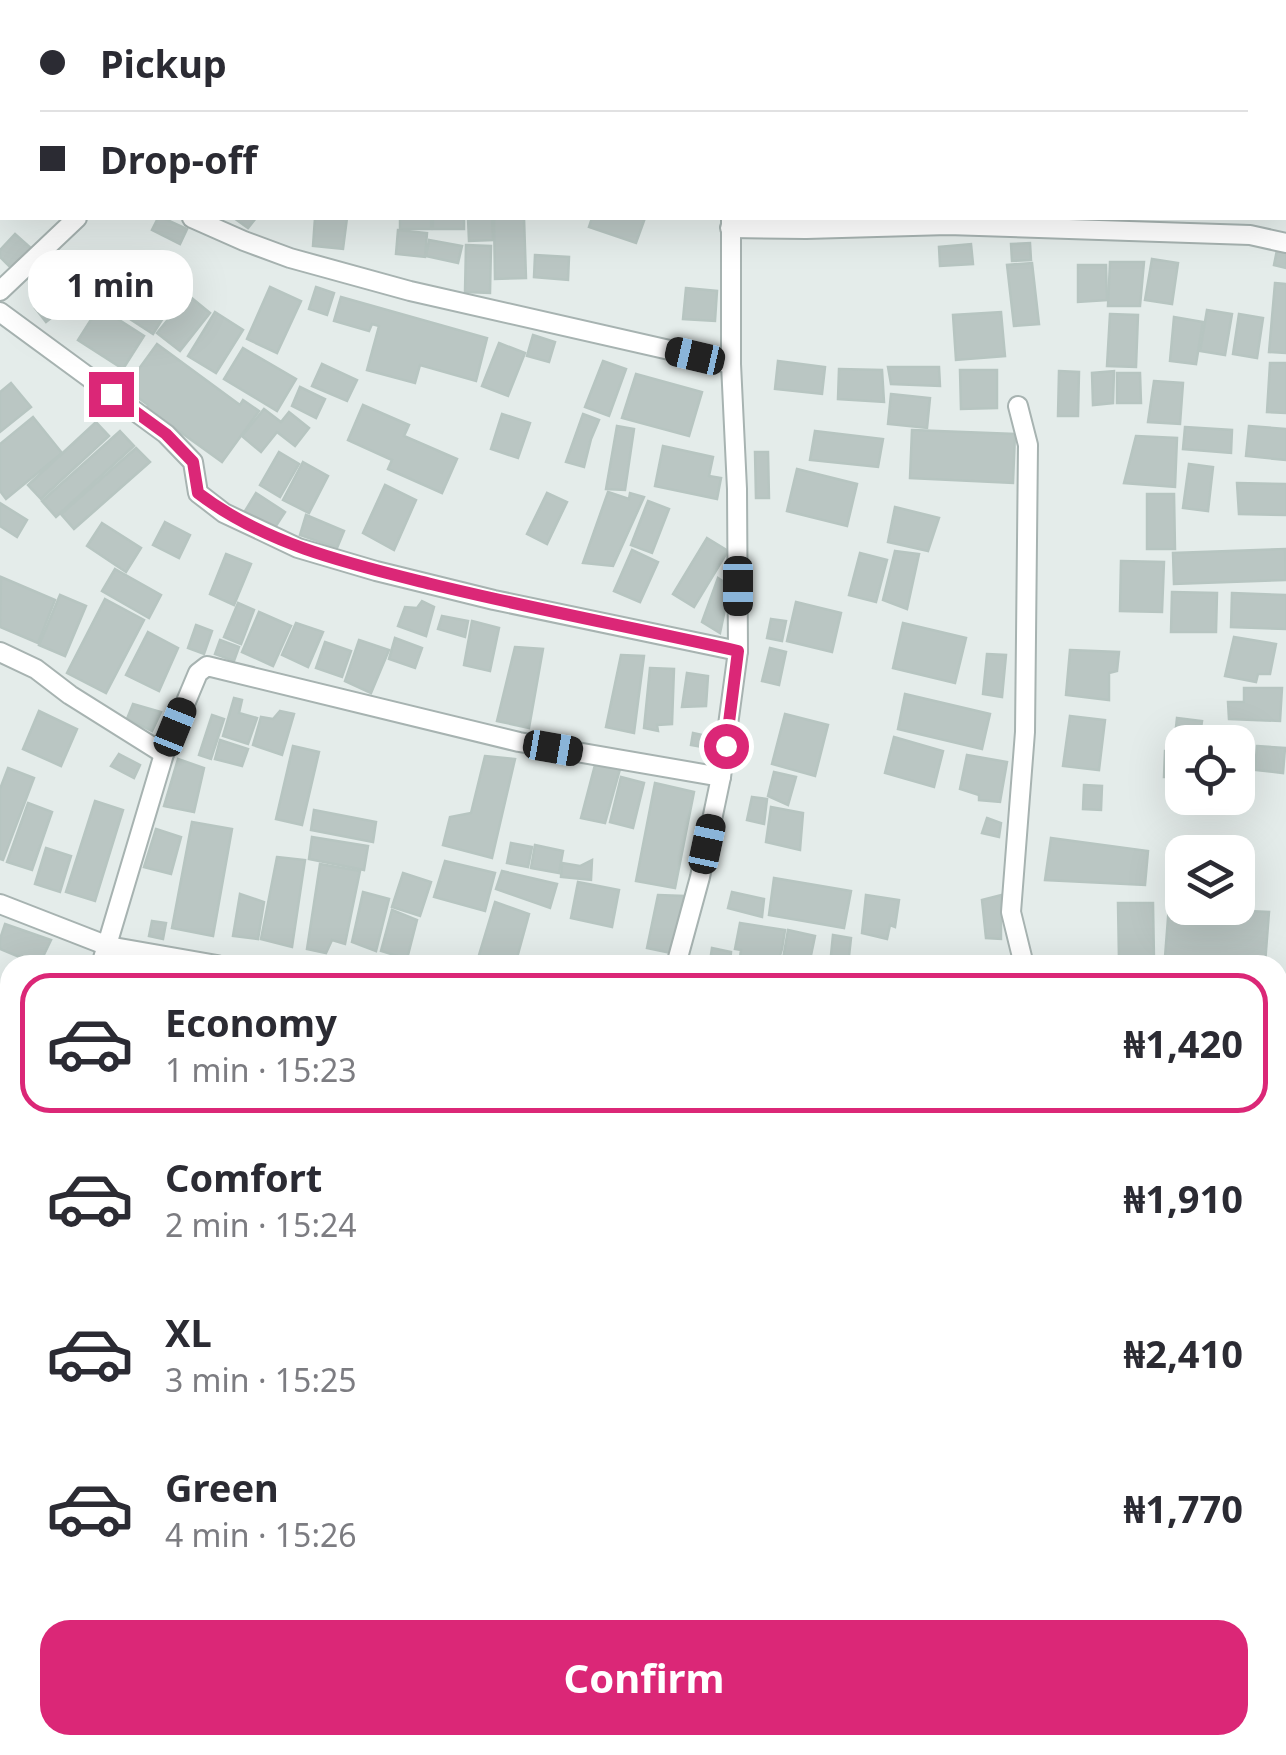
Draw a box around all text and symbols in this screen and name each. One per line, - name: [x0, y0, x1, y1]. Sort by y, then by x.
- text: Pickup: [100, 37, 227, 89]
- text: Drop-off: [100, 133, 257, 185]
- callout: 1 min: [28, 249, 194, 319]
- text: 1 min: [66, 263, 155, 306]
- car: [662, 335, 728, 377]
- route end: [89, 372, 134, 417]
- car: [723, 556, 753, 616]
- car: [150, 694, 200, 760]
- route start: [704, 724, 749, 769]
- map controls: [1165, 725, 1255, 925]
- button: locate: [1165, 725, 1255, 815]
- car: [521, 728, 585, 768]
- car: [686, 812, 728, 876]
- button: layers: [1165, 835, 1255, 925]
- text: Economy: [165, 996, 337, 1048]
- icon: car: [45, 998, 135, 1088]
- text: ₦1,420: [1123, 1017, 1243, 1069]
- text: 1 min · 15:23: [165, 1048, 357, 1091]
- text: Comfort: [165, 1151, 322, 1203]
- icon: car: [45, 1153, 135, 1243]
- text: ₦1,910: [1123, 1172, 1243, 1224]
- text: 2 min · 15:24: [165, 1203, 357, 1246]
- text: XL: [165, 1306, 212, 1358]
- icon: car: [45, 1308, 135, 1398]
- text: ₦2,410: [1123, 1327, 1243, 1379]
- text: 3 min · 15:25: [165, 1358, 357, 1401]
- text: Green: [165, 1461, 279, 1513]
- icon: car: [45, 1463, 135, 1553]
- text: ₦1,770: [1123, 1482, 1243, 1534]
- text: 4 min · 15:26: [165, 1513, 357, 1556]
- button: Confirm: [40, 1620, 1248, 1735]

